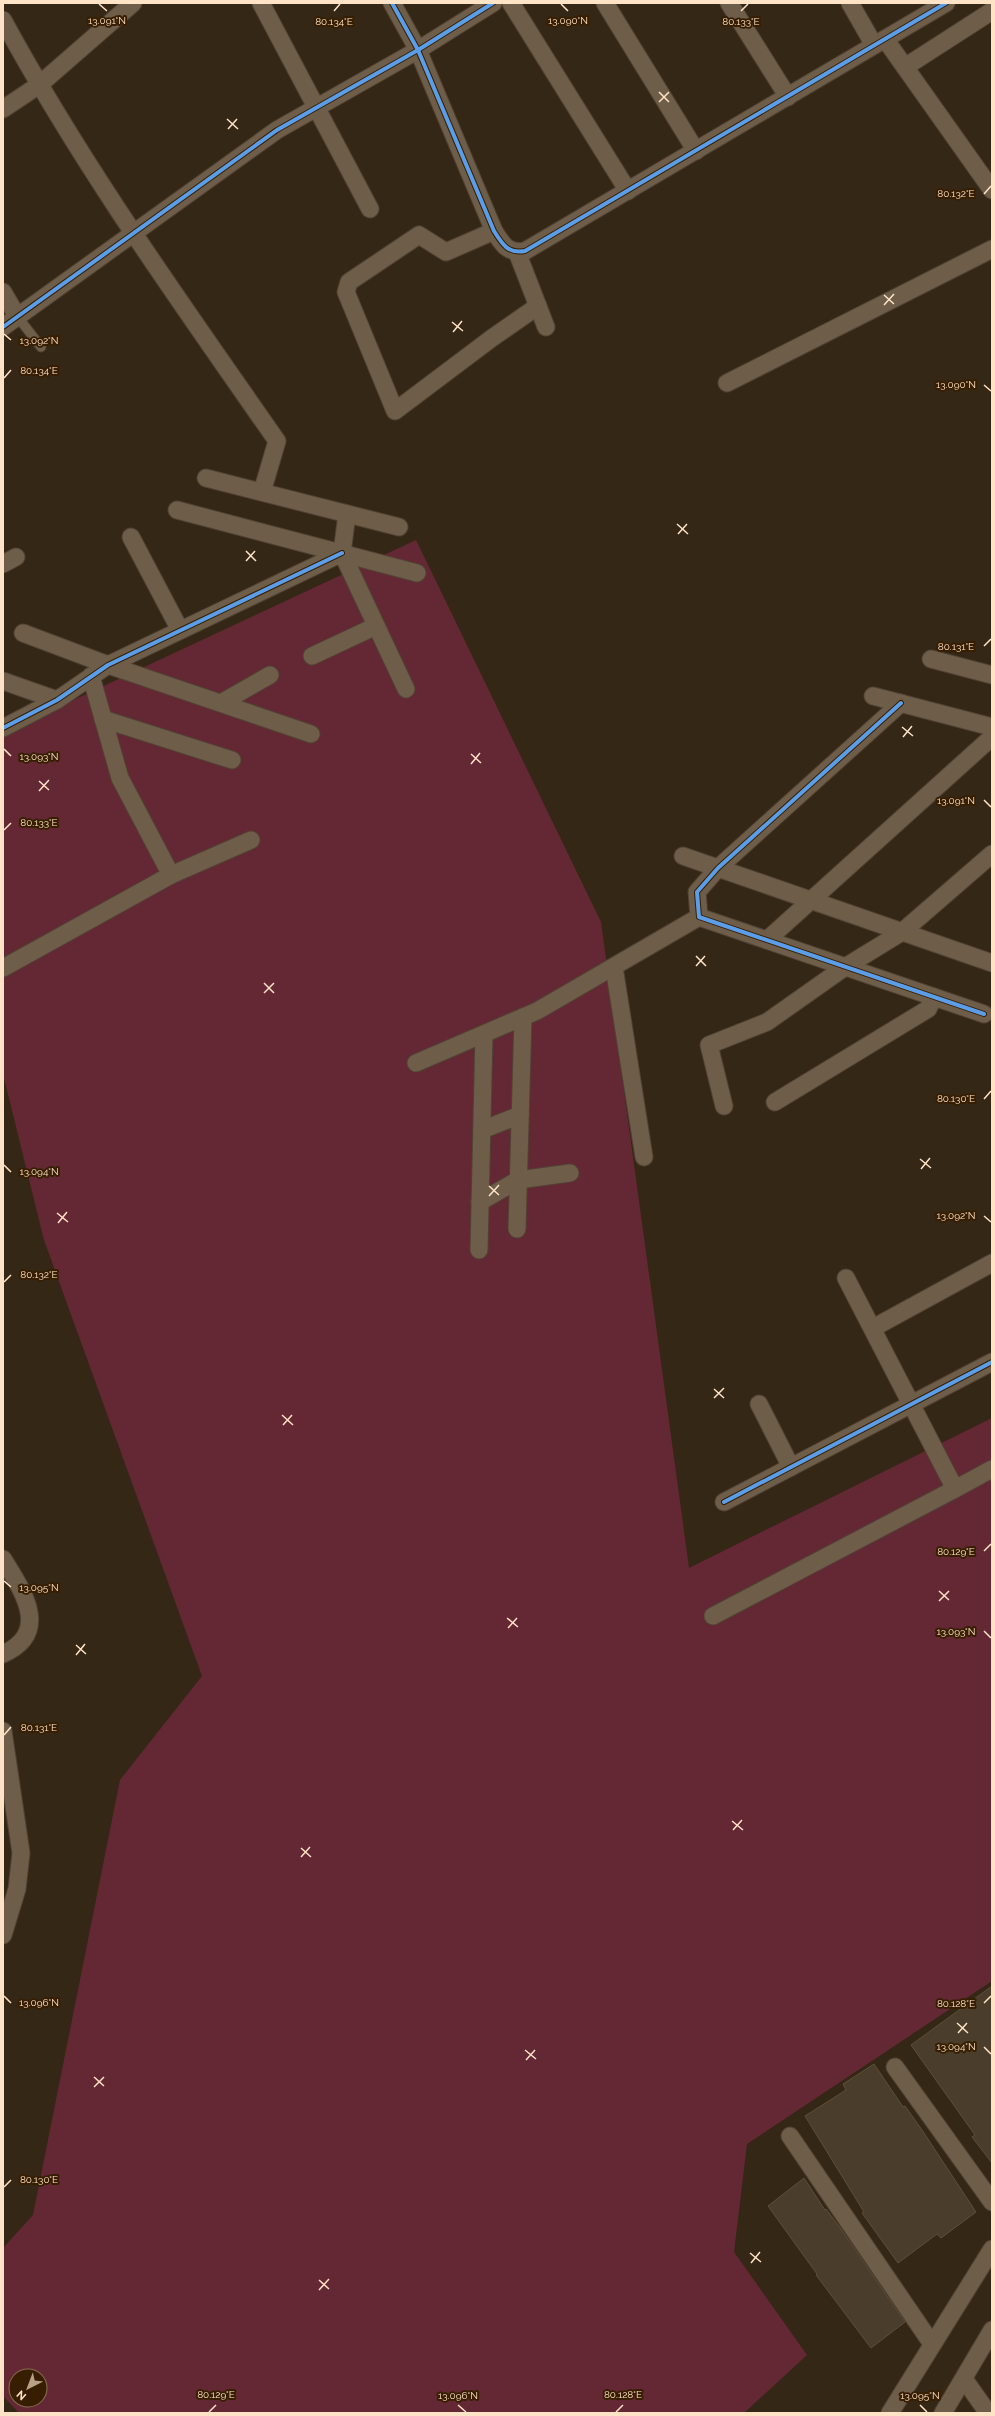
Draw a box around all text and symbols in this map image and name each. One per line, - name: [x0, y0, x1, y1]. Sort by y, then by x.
- text: 13.091°N: [88, 15, 126, 26]
- text: 13.090°N: [548, 15, 588, 26]
- text: 80.134°E: [315, 16, 353, 27]
- text: 80.133°E: [722, 16, 760, 27]
- text: 80.132°E: [937, 188, 975, 199]
- text: 13.092°N: [20, 335, 58, 346]
- text: 80.134°E: [20, 365, 58, 376]
- text: 13.090°N: [936, 379, 976, 390]
- text: 80.131°E: [938, 641, 974, 652]
- text: 13.093°N: [20, 751, 58, 762]
- text: 13.091°N: [937, 795, 975, 806]
- text: 80.133°E: [20, 817, 58, 828]
- text: 80.130°E: [937, 1093, 975, 1104]
- text: 13.094°N: [19, 1166, 59, 1177]
- text: 13.092°N: [937, 1210, 975, 1221]
- text: 80.132°E: [20, 1269, 58, 1280]
- text: 80.129°E: [937, 1546, 975, 1557]
- text: 13.095°N: [19, 1582, 59, 1593]
- text: 13.093°N: [937, 1626, 975, 1637]
- text: 80.131°E: [21, 1722, 57, 1733]
- text: 13.096°N: [19, 1997, 59, 2008]
- text: 80.128°E: [937, 1998, 975, 2009]
- text: 13.094°N: [936, 2041, 976, 2052]
- text: 80.130°E: [20, 2174, 58, 2185]
- north arrow: [8, 2368, 48, 2408]
- text: N: [14, 2387, 29, 2403]
- text: 80.129°E: [197, 2389, 235, 2400]
- text: 80.128°E: [604, 2389, 642, 2400]
- text: 13.096°N: [438, 2390, 478, 2401]
- text: 13.095°N: [900, 2390, 940, 2401]

